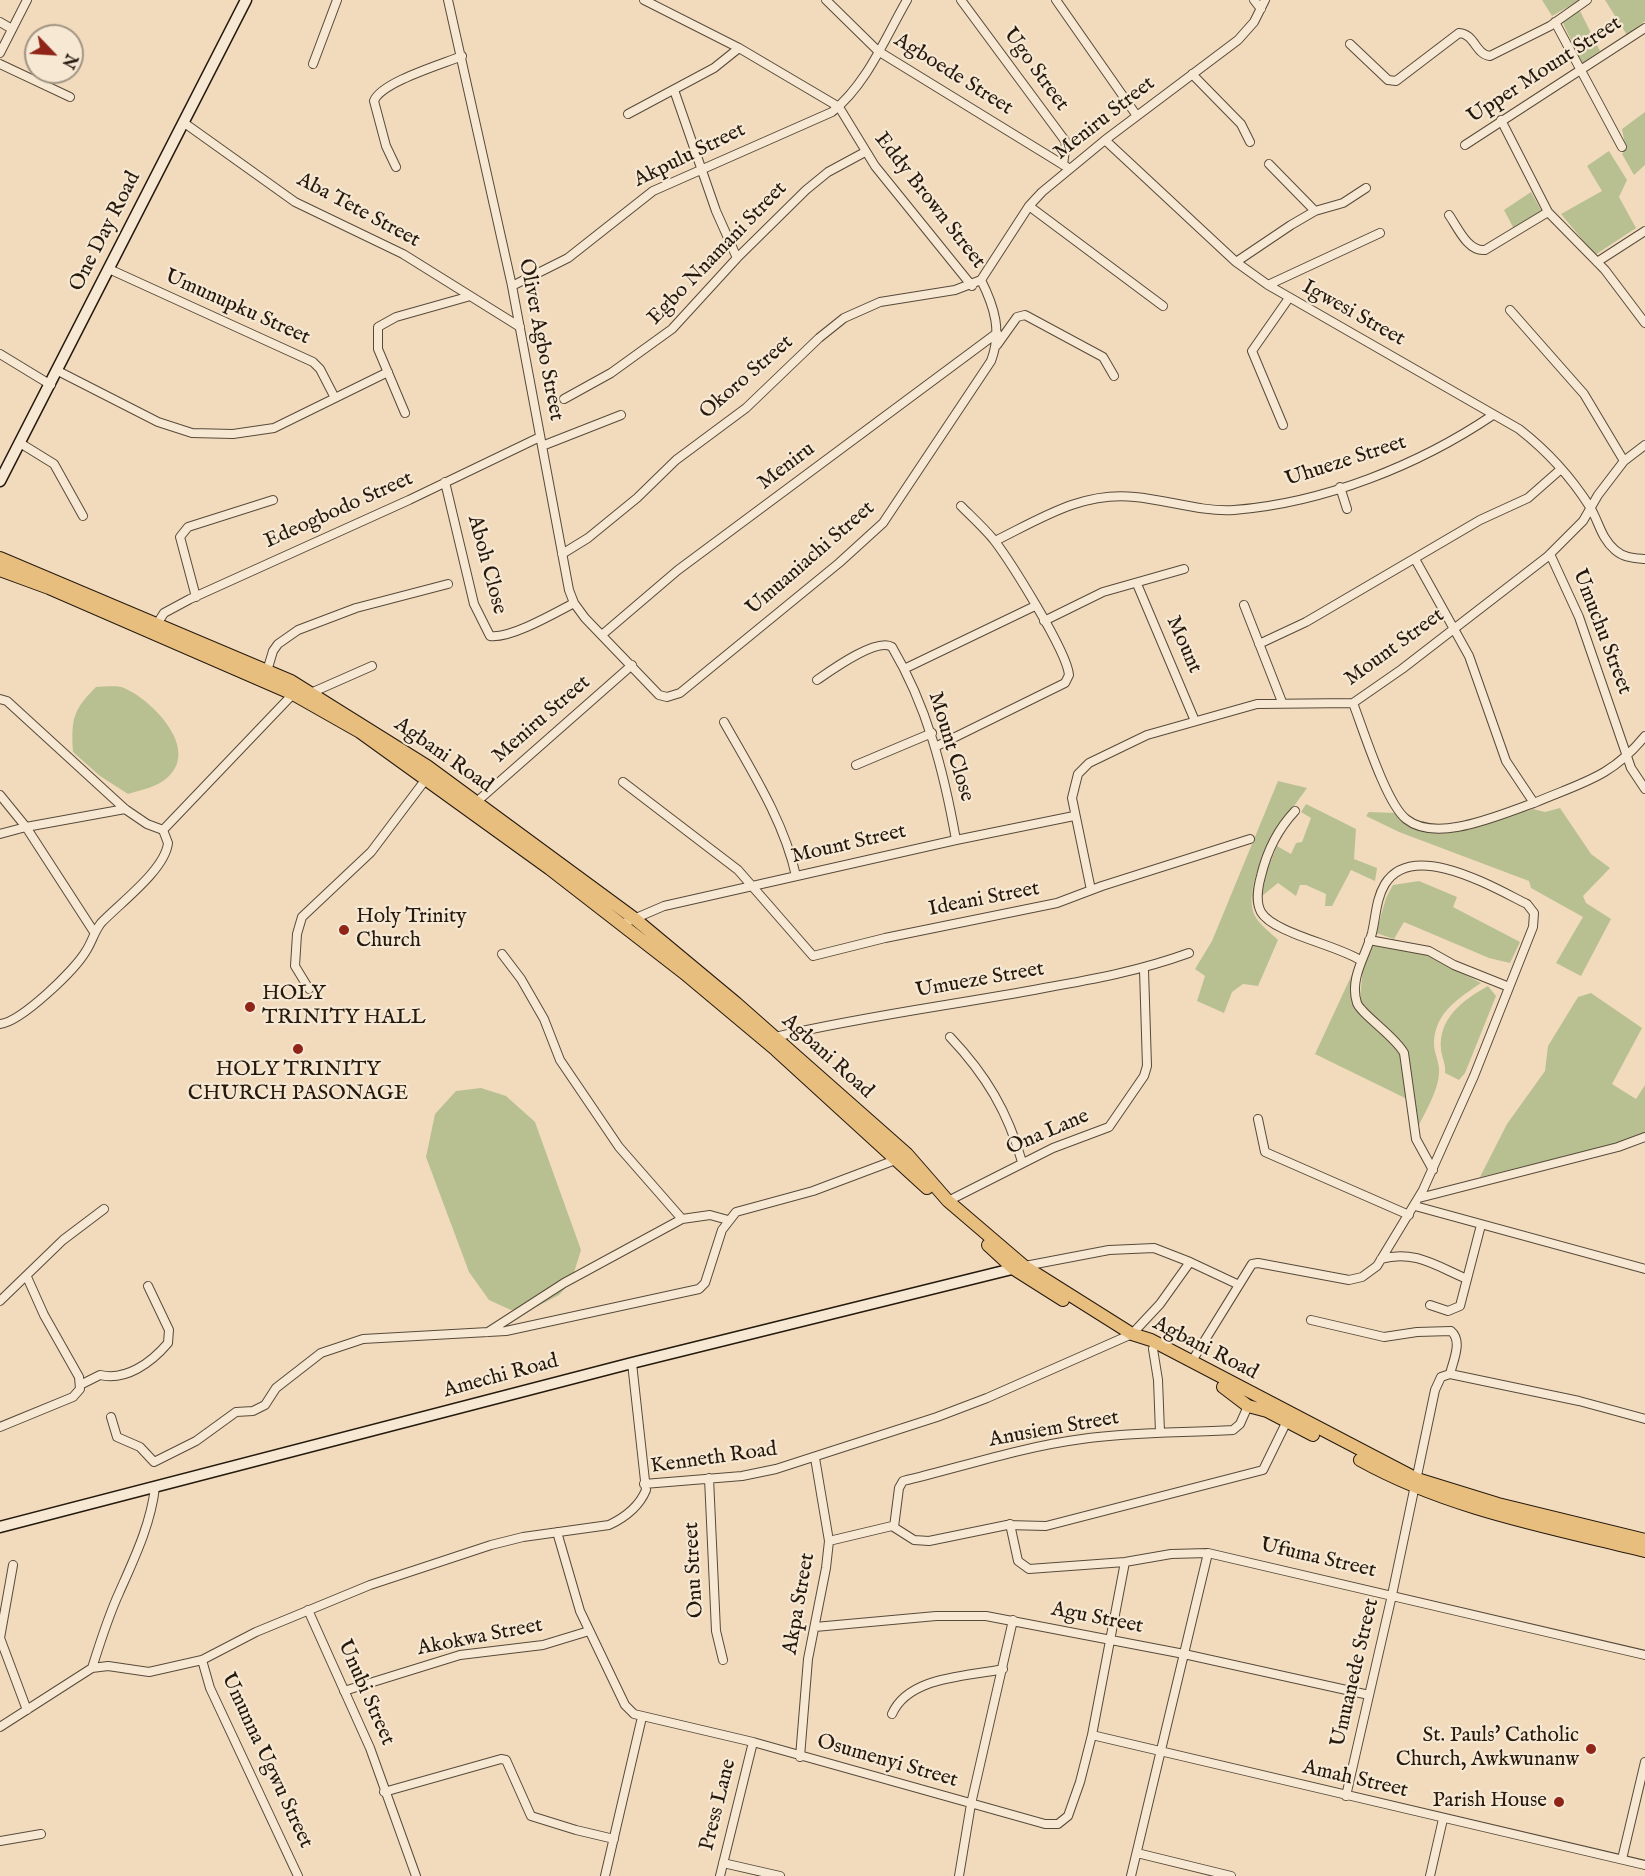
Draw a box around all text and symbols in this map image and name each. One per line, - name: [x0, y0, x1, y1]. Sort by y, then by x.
- street label: Upper Mount Street: [1463, 12, 1627, 130]
- north arrow: [24, 24, 84, 84]
- street label: Ugo Street: [996, 24, 1074, 116]
- street label: Agboede Street: [889, 28, 1017, 122]
- text: N: [57, 50, 80, 71]
- street label: Meniru Street: [1049, 72, 1161, 166]
- street label: Akpulu Street: [630, 118, 750, 194]
- street label: Eddy Brown Street: [868, 128, 990, 274]
- street label: One Day Road: [65, 168, 147, 296]
- street label: Aba Tete Street: [292, 168, 424, 254]
- street label: Egbo Nnamani Street: [643, 177, 793, 331]
- street label: Oliver Agbo Street: [512, 257, 568, 423]
- street label: Umunupku Street: [160, 265, 314, 351]
- street label: Igwesi Street: [1297, 275, 1409, 353]
- street label: Okoro Street: [695, 331, 799, 425]
- street label: Uhueze Street: [1282, 431, 1410, 493]
- street label: Meniru: [754, 437, 820, 497]
- street label: Edeogbodo Street: [261, 467, 417, 555]
- street label: Umuaniachi Street: [742, 496, 880, 622]
- street label: Aboh Close: [461, 513, 511, 617]
- street label: Umuchu Street: [1566, 566, 1636, 698]
- street label: Mount Street: [1340, 603, 1450, 693]
- street label: Mount: [1159, 612, 1207, 678]
- street label: Meniru Street: [488, 671, 596, 769]
- street label: Mount Close: [921, 689, 979, 805]
- street label: Agbani Road: [389, 713, 497, 799]
- street label: Mount Street: [789, 820, 909, 870]
- street label: Ideani Street: [926, 877, 1042, 923]
- place label: Holy Trinity Church: [356, 905, 467, 955]
- marker: Holy Trinity Church: [337, 923, 351, 937]
- street label: Umueze Street: [914, 957, 1046, 1005]
- place label: HOLY TRINITY HALL: [262, 982, 426, 1032]
- marker: HOLY TRINITY HALL: [243, 1000, 257, 1014]
- street label: Agbani Road: [776, 1009, 878, 1105]
- marker: HOLY TRINITY CHURCH PASONAGE: [291, 1042, 305, 1056]
- place label: HOLY TRINITY CHURCH PASONAGE: [188, 1058, 408, 1108]
- street label: Ona Lane: [1003, 1104, 1093, 1162]
- street label: Agbani Road: [1148, 1312, 1262, 1386]
- street label: Amechi Road: [441, 1350, 561, 1404]
- street label: Anusiem Street: [987, 1406, 1121, 1454]
- street label: Kenneth Road: [649, 1438, 779, 1480]
- street label: Onu Street: [680, 1521, 710, 1619]
- street label: Ufuma Street: [1258, 1533, 1378, 1585]
- street label: Akpa Street: [779, 1551, 821, 1657]
- street label: Umuanede Street: [1327, 1596, 1385, 1750]
- street label: Agu Street: [1049, 1598, 1145, 1640]
- street label: Akokwa Street: [415, 1613, 545, 1663]
- street label: Unubi Street: [331, 1636, 399, 1750]
- street label: Umunna Ugwu Street: [214, 1669, 318, 1853]
- place label: St. Pauls' Catholic Church, Awkwunanw: [1396, 1724, 1579, 1774]
- street label: Osumenyi Street: [814, 1730, 960, 1794]
- marker: St. Pauls' Catholic Church, Awkwunanw: [1584, 1742, 1598, 1756]
- street label: Amah Street: [1300, 1756, 1410, 1804]
- street label: Press Lane: [695, 1757, 743, 1853]
- place label: Parish House: [1433, 1789, 1547, 1815]
- marker: Parish House: [1552, 1795, 1566, 1809]

